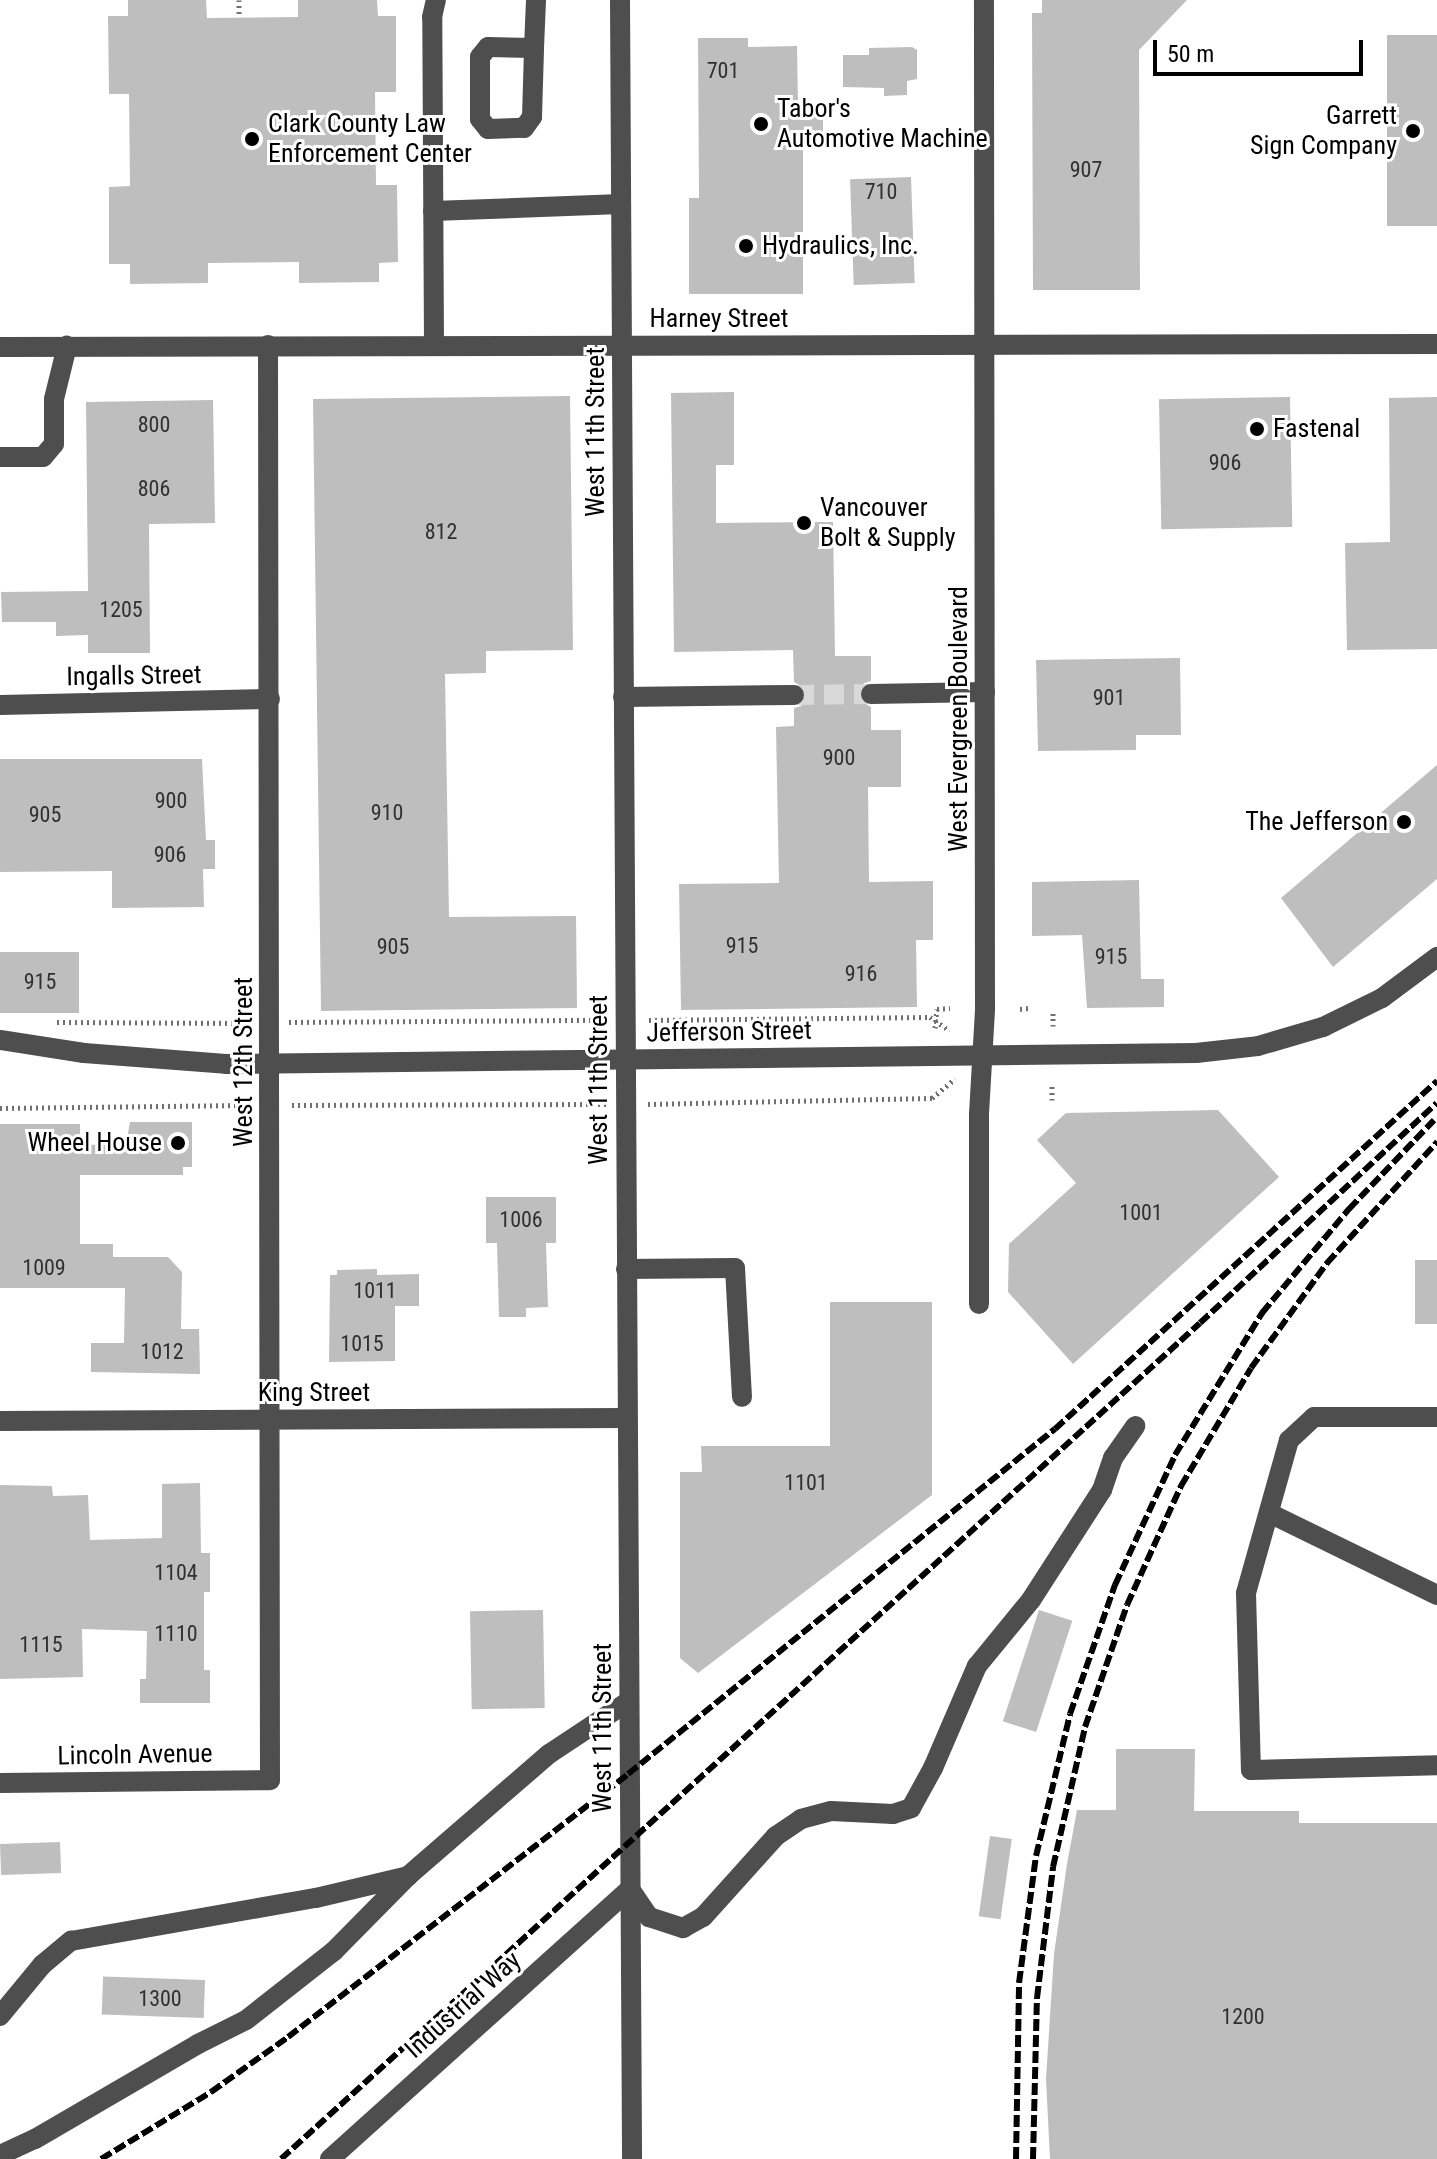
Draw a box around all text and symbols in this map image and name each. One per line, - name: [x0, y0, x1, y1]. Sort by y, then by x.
- scale bar: [1157, 24, 1367, 74]
- text: 50 m: [1167, 40, 1214, 68]
- house number: 701: [707, 58, 739, 84]
- place label: Tabor's Automotive Machine: [777, 93, 988, 154]
- place label: Garrett Sign Company: [1250, 100, 1397, 162]
- place label: Clark County Law Enforcement Center: [268, 108, 472, 170]
- marker: Tabor's Automotive Machine: [752, 115, 770, 133]
- marker: Garrett Sign Company: [1404, 122, 1422, 140]
- marker: Clark County Law Enforcement Center: [243, 130, 261, 148]
- house number: 907: [1070, 157, 1102, 183]
- house number: 710: [865, 179, 897, 205]
- place label: Hydraulics, Inc.: [762, 230, 919, 262]
- marker: Hydraulics, Inc.: [737, 237, 755, 255]
- street label: Harney Street: [650, 303, 788, 335]
- street label: West 11th Street: [580, 347, 612, 517]
- house number: 800: [138, 412, 170, 438]
- place label: Fastenal: [1273, 413, 1360, 445]
- marker: Fastenal: [1248, 420, 1266, 438]
- house number: 906: [1209, 450, 1241, 476]
- house number: 806: [138, 476, 170, 502]
- place label: Vancouver Bolt & Supply: [820, 492, 955, 554]
- marker: Vancouver Bolt & Supply: [795, 514, 813, 532]
- house number: 812: [425, 519, 457, 545]
- street label: West Evergreen Boulevard: [943, 586, 975, 852]
- house number: 1205: [99, 597, 143, 623]
- street label: Ingalls Street: [66, 659, 202, 693]
- house number: 901: [1093, 685, 1125, 711]
- house number: 900: [823, 745, 855, 771]
- house number: 900: [155, 788, 187, 814]
- house number: 910: [371, 800, 403, 826]
- house number: 905: [29, 802, 61, 828]
- place label: The Jefferson: [1245, 806, 1388, 838]
- marker: The Jefferson: [1395, 813, 1413, 831]
- house number: 906: [154, 842, 186, 868]
- house number: 915: [726, 933, 758, 959]
- house number: 905: [377, 934, 409, 960]
- house number: 915: [1095, 944, 1127, 970]
- house number: 916: [845, 961, 877, 987]
- house number: 915: [24, 969, 56, 995]
- street label: West 12th Street: [228, 977, 260, 1147]
- street label: West 11th Street: [583, 995, 615, 1165]
- street label: Jefferson Street: [646, 1015, 812, 1049]
- place label: Wheel House: [28, 1127, 162, 1159]
- marker: Wheel House: [169, 1134, 187, 1152]
- house number: 1001: [1119, 1200, 1163, 1226]
- house number: 1006: [499, 1207, 543, 1233]
- house number: 1009: [22, 1255, 66, 1281]
- house number: 1011: [353, 1278, 397, 1304]
- house number: 1015: [340, 1331, 384, 1357]
- house number: 1012: [140, 1339, 184, 1365]
- street label: King Street: [258, 1377, 370, 1409]
- house number: 1101: [784, 1470, 828, 1496]
- house number: 1104: [154, 1560, 198, 1586]
- house number: 1110: [154, 1621, 198, 1647]
- house number: 1115: [19, 1632, 63, 1658]
- street label: West 11th Street: [587, 1643, 619, 1813]
- street label: Lincoln Avenue: [57, 1738, 213, 1772]
- street label: Industrial Way: [399, 1945, 527, 2065]
- house number: 1300: [138, 1986, 182, 2012]
- house number: 1200: [1221, 2004, 1265, 2030]

